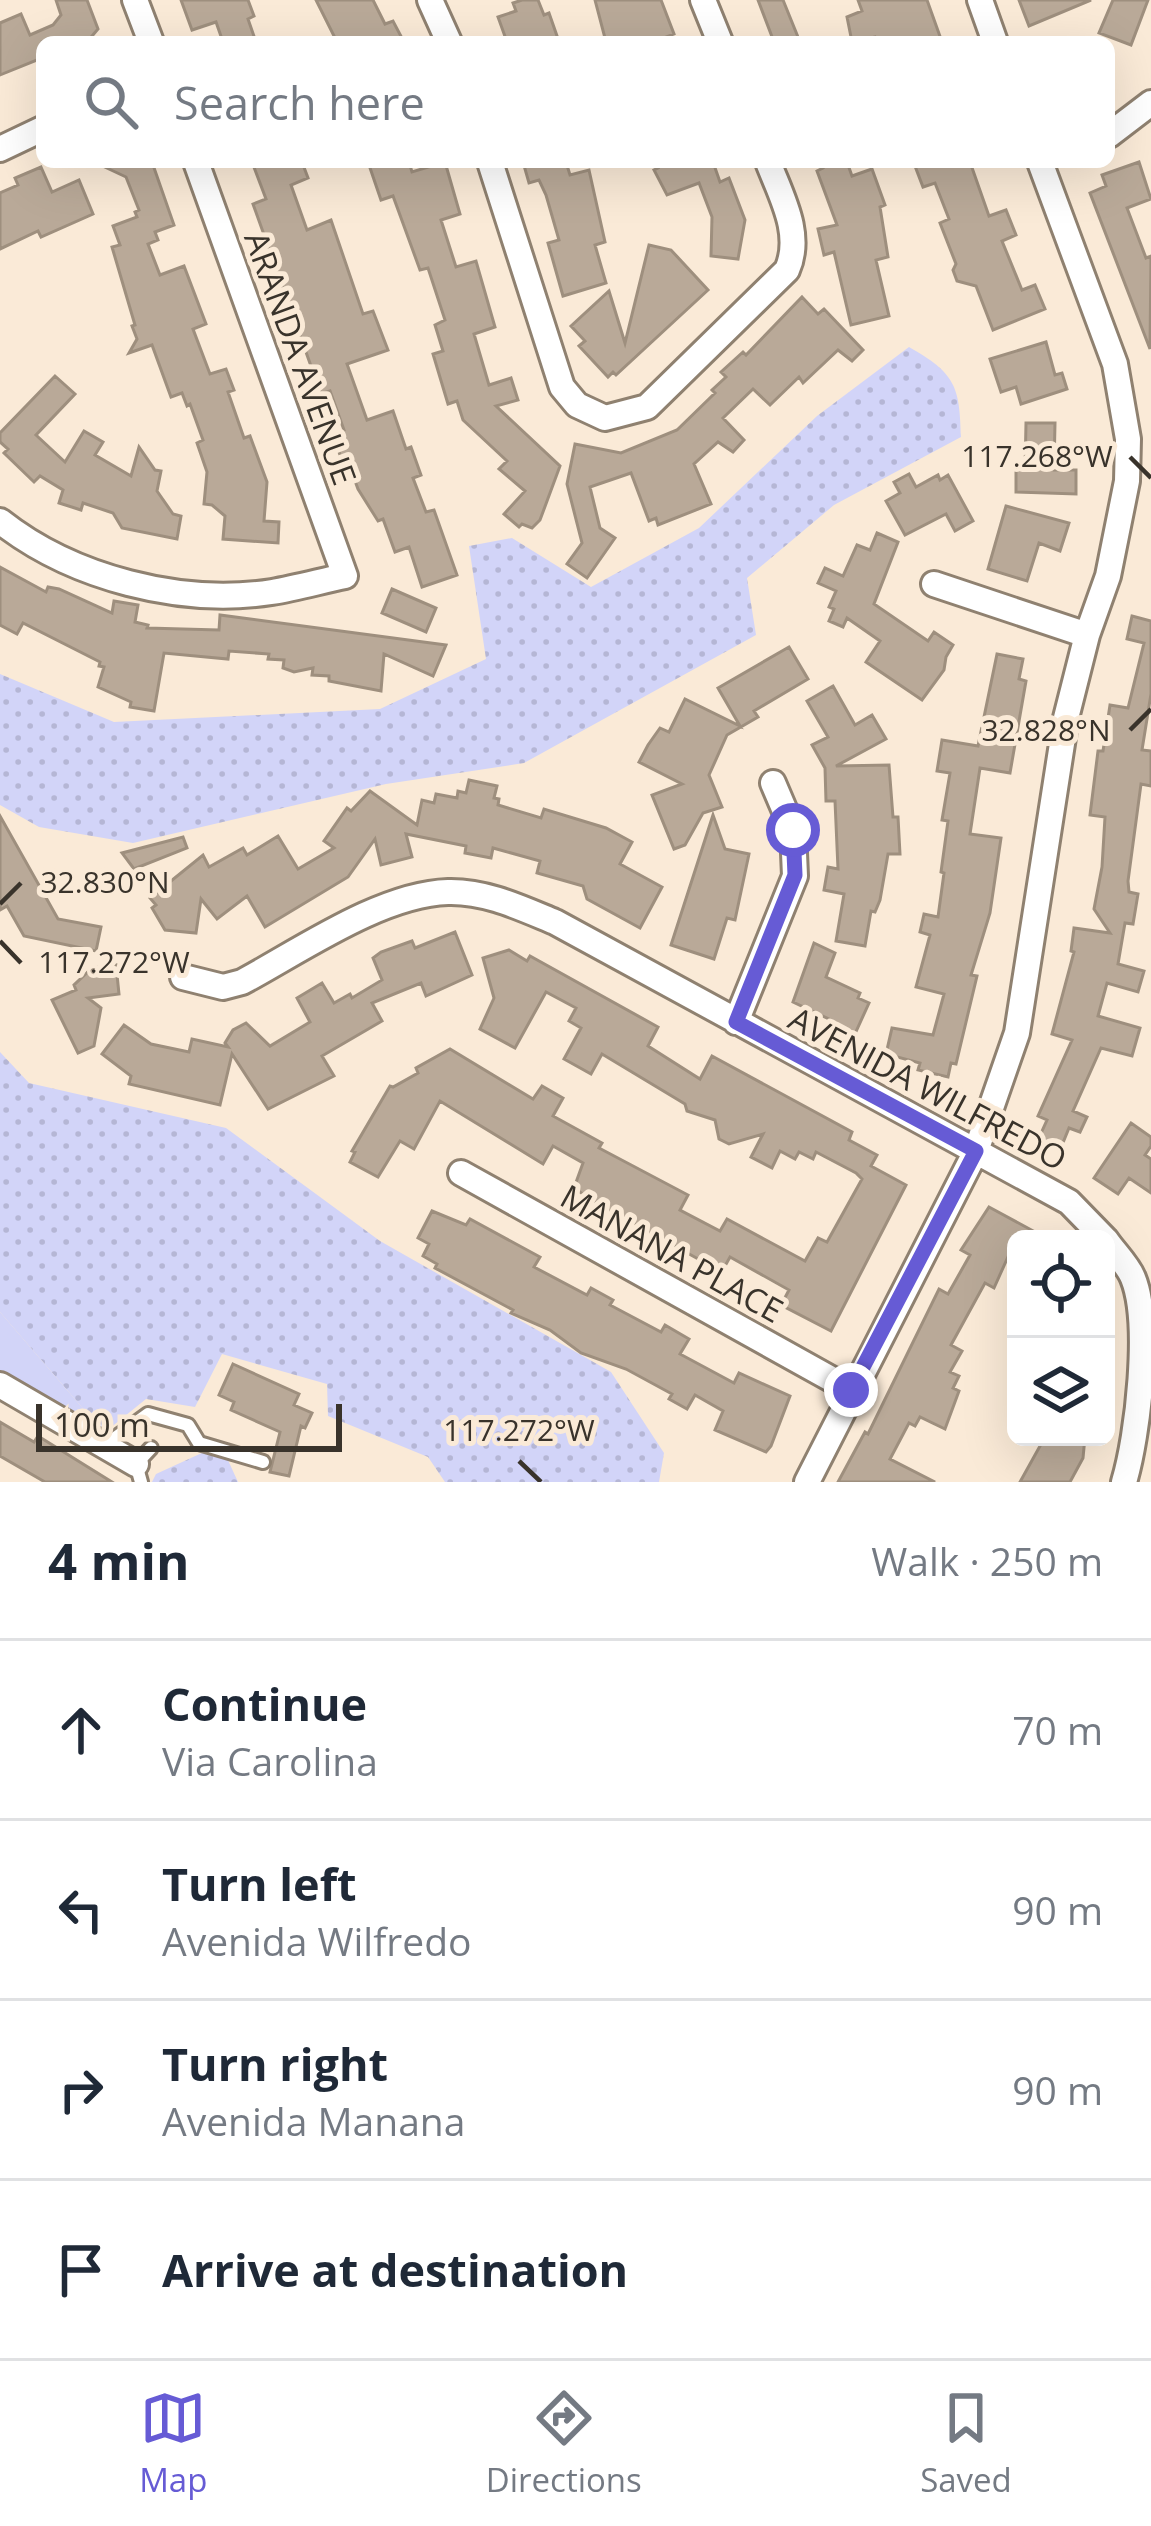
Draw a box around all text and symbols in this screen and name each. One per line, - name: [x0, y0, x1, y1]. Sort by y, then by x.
- search box: [36, 36, 1115, 168]
- icon: search: [78, 69, 144, 135]
- text: Search here: [174, 72, 425, 133]
- street label: ARANDA AVENUE: [234, 225, 368, 491]
- text: 117.268°W: [961, 435, 1113, 476]
- text: 32.828°N: [981, 709, 1111, 750]
- route start: [766, 803, 820, 857]
- text: 32.830°N: [40, 861, 170, 902]
- text: 117.272°W: [38, 941, 190, 982]
- street label: AVENIDA WILFREDO: [781, 996, 1075, 1180]
- street label: MANANA PLACE: [553, 1173, 791, 1333]
- map controls: [1007, 1230, 1115, 1446]
- button: locate: [1007, 1230, 1115, 1338]
- button: layers: [1007, 1338, 1115, 1446]
- route end: [824, 1363, 878, 1417]
- scale bar: [36, 1398, 342, 1451]
- text: 100 m: [54, 1402, 150, 1447]
- text: 117.272°W: [443, 1409, 595, 1450]
- text: 4 min: [48, 1525, 190, 1595]
- text: Walk · 250 m: [871, 1534, 1103, 1587]
- text: Continue: [162, 1673, 367, 1734]
- icon: ahead: [48, 1697, 114, 1763]
- text: 70 m: [1012, 1703, 1103, 1756]
- text: Via Carolina: [162, 1734, 378, 1787]
- text: Turn left: [162, 1853, 357, 1914]
- icon: left: [48, 1877, 114, 1943]
- text: 90 m: [1012, 1883, 1103, 1936]
- text: Avenida Wilfredo: [162, 1914, 471, 1967]
- text: Turn right: [162, 2033, 388, 2094]
- icon: right: [48, 2057, 114, 2123]
- text: 90 m: [1012, 2063, 1103, 2116]
- text: Avenida Manana: [162, 2094, 465, 2147]
- icon: arrive: [48, 2237, 114, 2303]
- text: Arrive at destination: [162, 2239, 628, 2300]
- tab: Map: [139, 2385, 207, 2502]
- tab: Directions: [486, 2385, 642, 2502]
- tab: Saved: [920, 2385, 1012, 2502]

